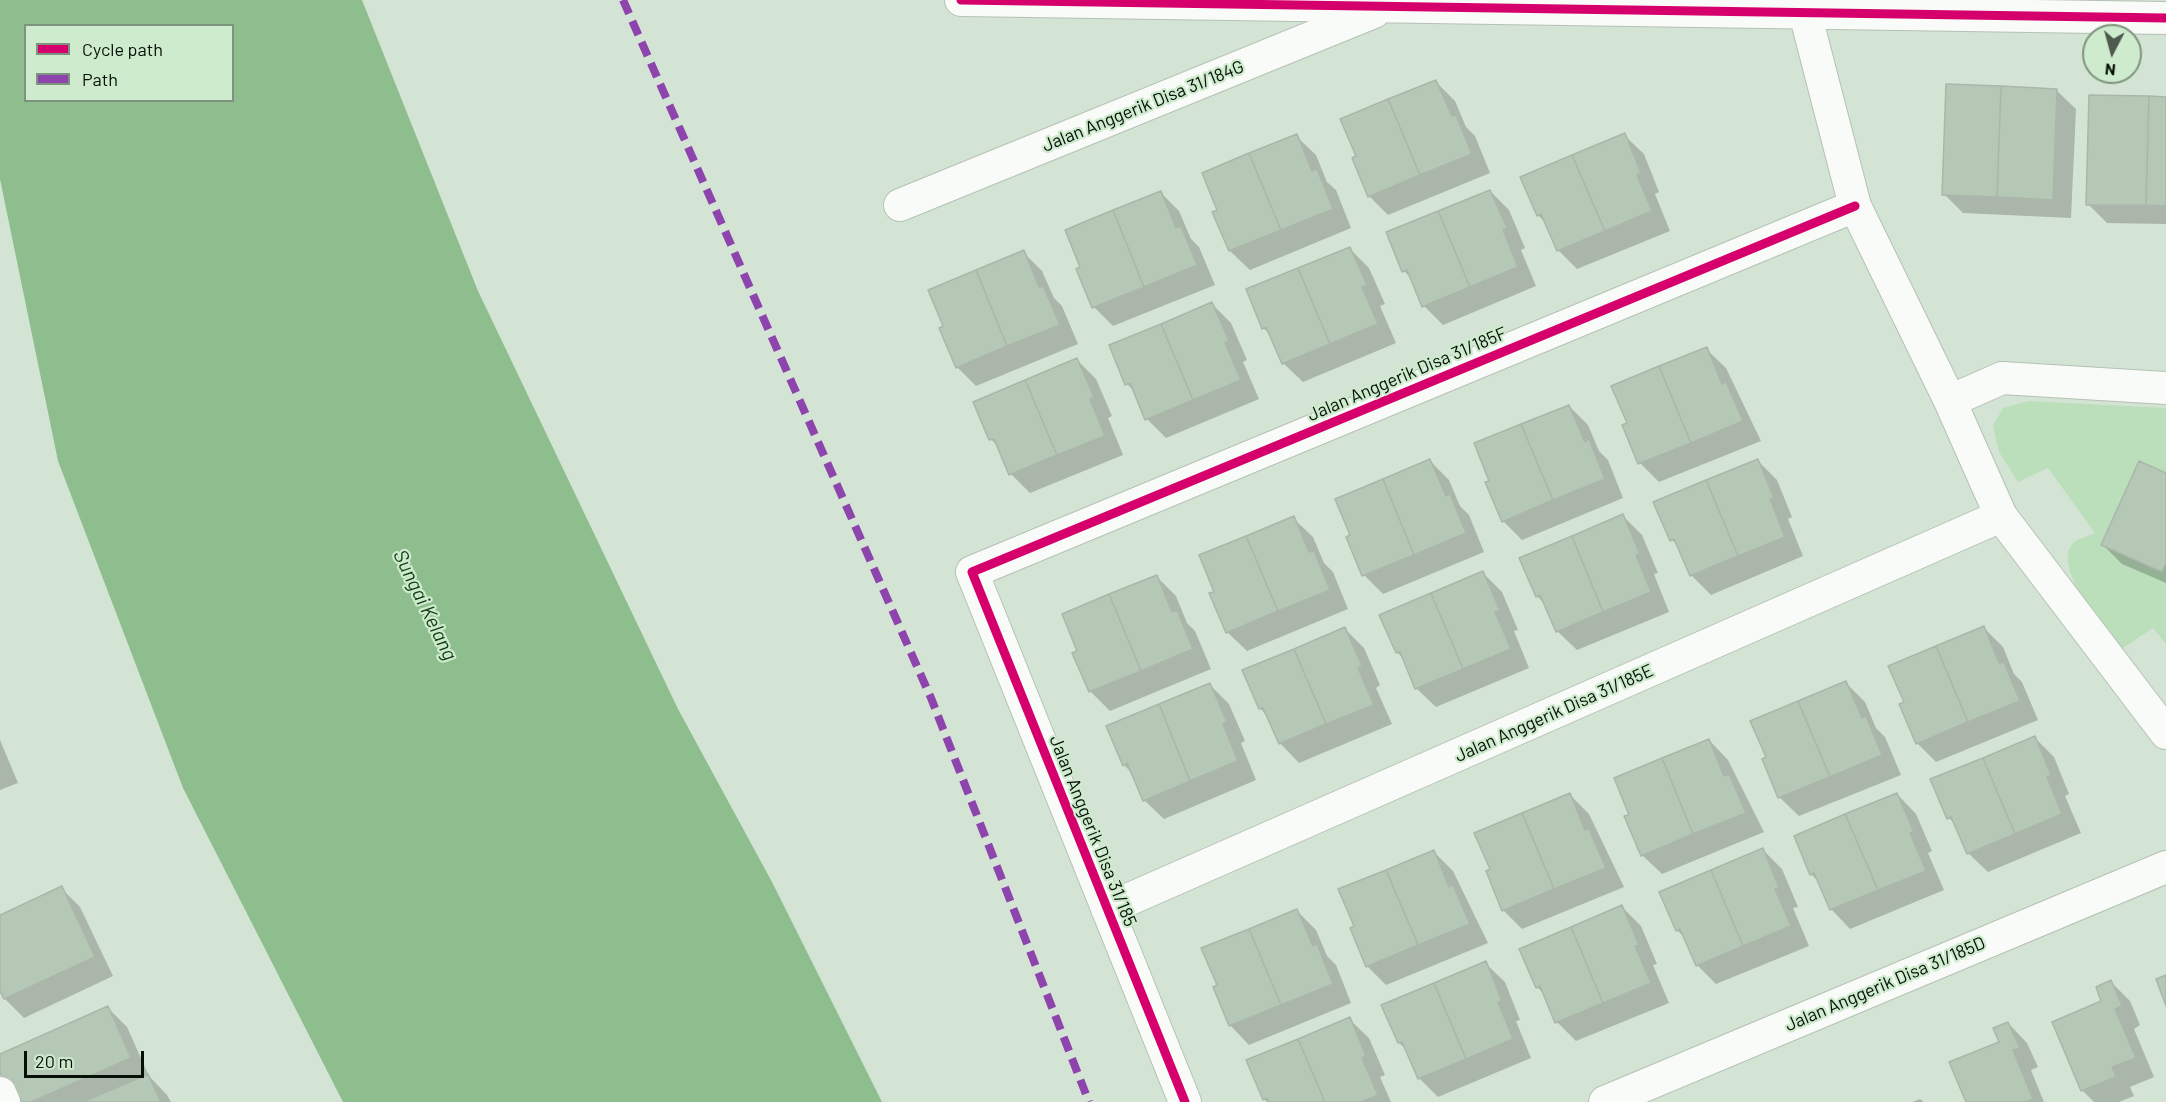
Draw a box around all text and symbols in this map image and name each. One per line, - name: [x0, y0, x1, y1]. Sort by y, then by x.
- legend: [24, 24, 234, 102]
- north arrow: [2082, 24, 2142, 84]
- text: Cycle path: [82, 38, 163, 60]
- street label: Jalan Anggerik Disa 31/184G: [1039, 56, 1247, 156]
- text: N: [2104, 60, 2117, 80]
- text: Path: [82, 68, 118, 90]
- street label: Jalan Anggerik Disa 31/185F: [1304, 322, 1510, 426]
- water label: Sungai Kelang: [388, 546, 462, 664]
- street label: Jalan Anggerik Disa 31/185E: [1451, 659, 1657, 767]
- street label: Jalan Anggerik Disa 31/185: [1045, 732, 1141, 930]
- street label: Jalan Anggerik Disa 31/185D: [1782, 932, 1988, 1036]
- scale bar: [27, 1039, 147, 1077]
- text: 20 m: [35, 1050, 73, 1072]

